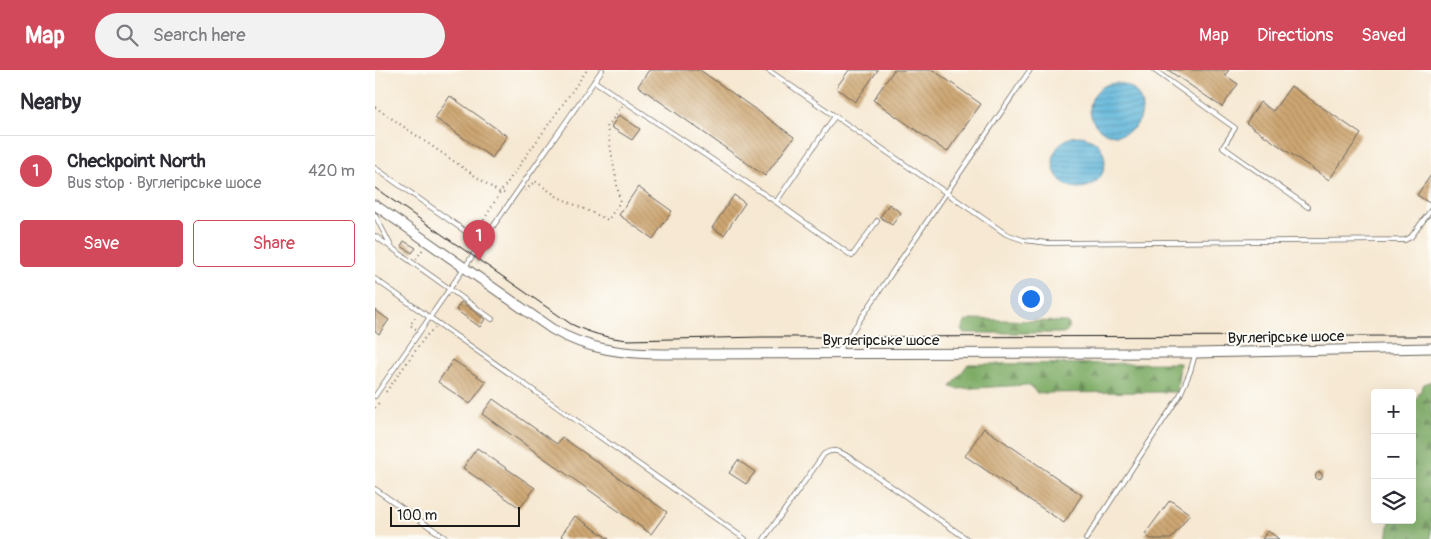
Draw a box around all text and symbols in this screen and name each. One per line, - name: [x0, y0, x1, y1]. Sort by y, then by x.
- search box: [95, 13, 445, 58]
- text: Map: [25, 21, 65, 50]
- icon: search: [113, 21, 141, 49]
- text: Search here: [153, 23, 246, 47]
- text: Map: [1199, 24, 1229, 47]
- text: Directions: [1257, 24, 1333, 47]
- text: Saved: [1361, 24, 1406, 47]
- text: Nearby: [20, 89, 81, 116]
- text: Checkpoint North: [67, 149, 206, 173]
- text: 1: [33, 161, 39, 181]
- text: 420 m: [308, 161, 355, 181]
- text: Bus stop · Вуглегірське шосе: [67, 173, 261, 193]
- button: Save: [20, 220, 183, 267]
- button: Share: [193, 220, 355, 267]
- pin: 1: [463, 220, 495, 261]
- your location: [1018, 286, 1044, 312]
- street label: Вуглегірське шосе: [1227, 327, 1345, 348]
- street label: Вуглегірське шосе: [823, 331, 940, 350]
- map controls: [1371, 389, 1416, 524]
- button: +: [1371, 389, 1416, 434]
- button: −: [1371, 434, 1416, 479]
- button: layers: [1371, 479, 1416, 524]
- scale bar: [390, 504, 520, 527]
- text: 100 m: [397, 507, 437, 524]

